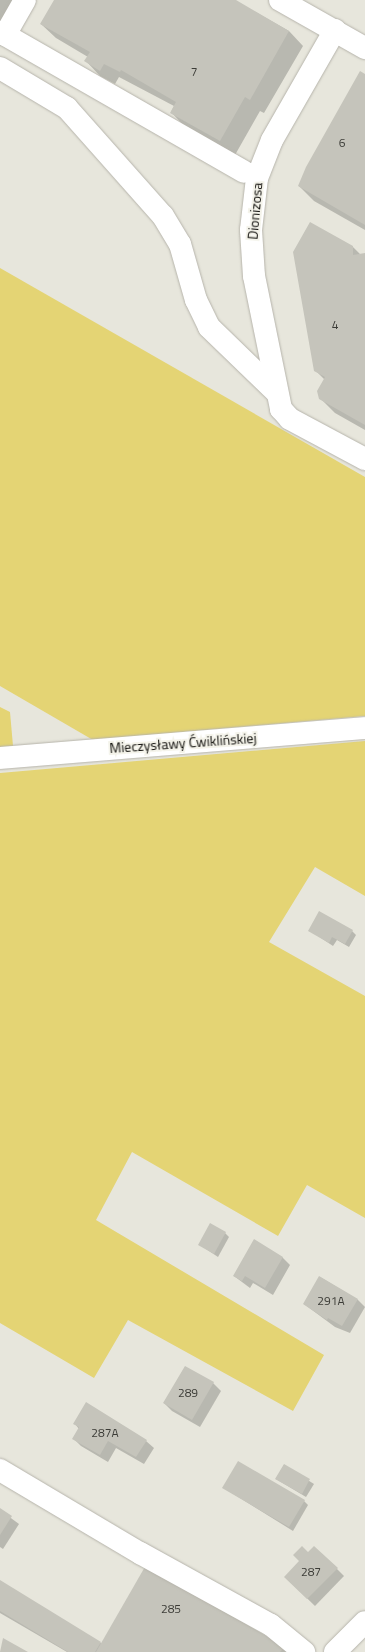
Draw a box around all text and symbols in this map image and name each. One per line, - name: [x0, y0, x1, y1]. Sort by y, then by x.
- house number: 7: [191, 65, 197, 79]
- house number: 6: [339, 136, 345, 150]
- street label: Dionizosa: [244, 182, 266, 240]
- house number: 4: [332, 318, 338, 332]
- street label: Mieczysławy Ćwiklińskiej: [109, 729, 257, 757]
- house number: 291A: [317, 1294, 345, 1308]
- house number: 289: [178, 1386, 198, 1400]
- house number: 287A: [91, 1426, 119, 1440]
- house number: 287: [301, 1565, 321, 1579]
- house number: 285: [161, 1602, 181, 1616]

